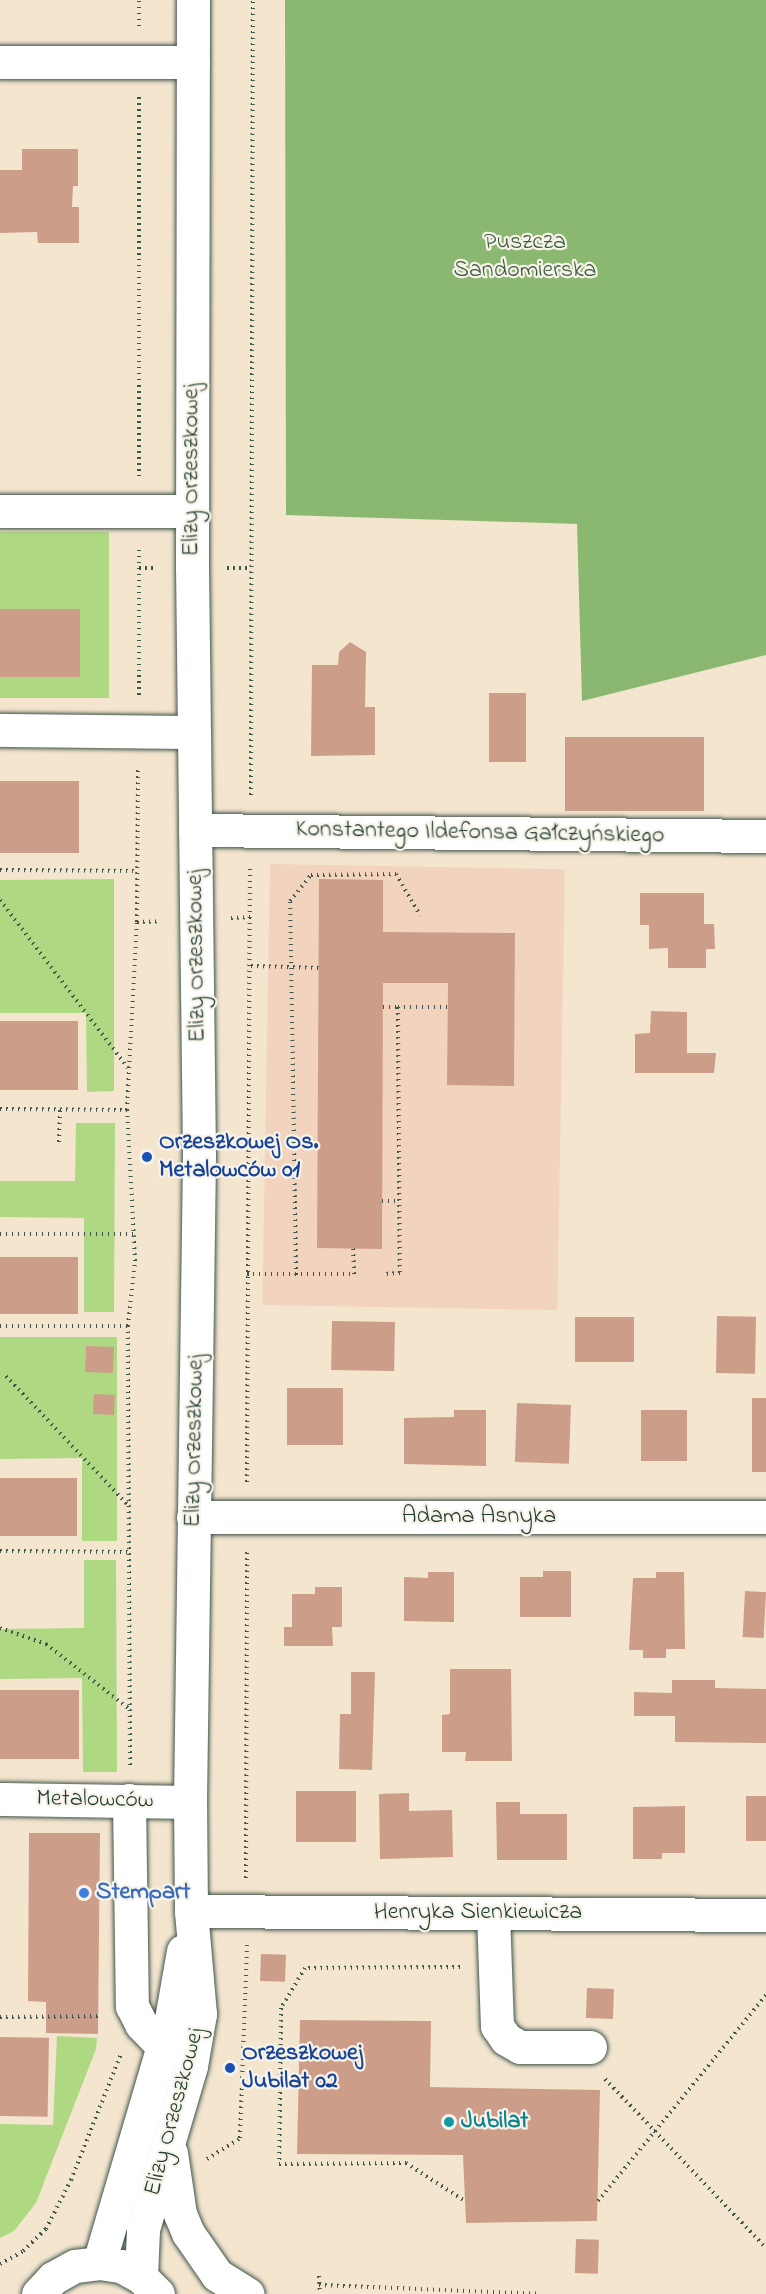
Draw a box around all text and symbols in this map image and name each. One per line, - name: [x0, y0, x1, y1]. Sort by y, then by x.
- park label: Puszcza Sandomierska: [454, 229, 596, 285]
- street label: Elizy Orzeszkowej: [178, 384, 206, 556]
- street label: Konstantego Ildefonsa Gałczyńskiego: [295, 815, 665, 851]
- street label: Elizy Orzeszkowej: [181, 869, 213, 1043]
- place label: Orzeszkowej Os. Metalowców 01: [159, 1129, 318, 1185]
- marker: Orzeszkowej Os. Metalowców 01: [140, 1150, 154, 1164]
- street label: Elizy Orzeszkowej: [179, 1354, 211, 1528]
- street label: Adama Asnyka: [402, 1503, 556, 1531]
- street label: Metalowców: [36, 1785, 154, 1815]
- place label: Stempart: [96, 1879, 190, 1907]
- marker: Stempart: [77, 1886, 91, 1900]
- street label: Henryka Sienkiewicza: [374, 1899, 582, 1927]
- street label: Elizy Orzeszkowej: [139, 2025, 211, 2199]
- place label: Orzeszkowej Jubilat 02: [242, 2040, 363, 2096]
- marker: Orzeszkowej Jubilat 02: [223, 2061, 237, 2075]
- place label: Jubilat: [461, 2108, 528, 2136]
- marker: Jubilat: [442, 2115, 456, 2129]

